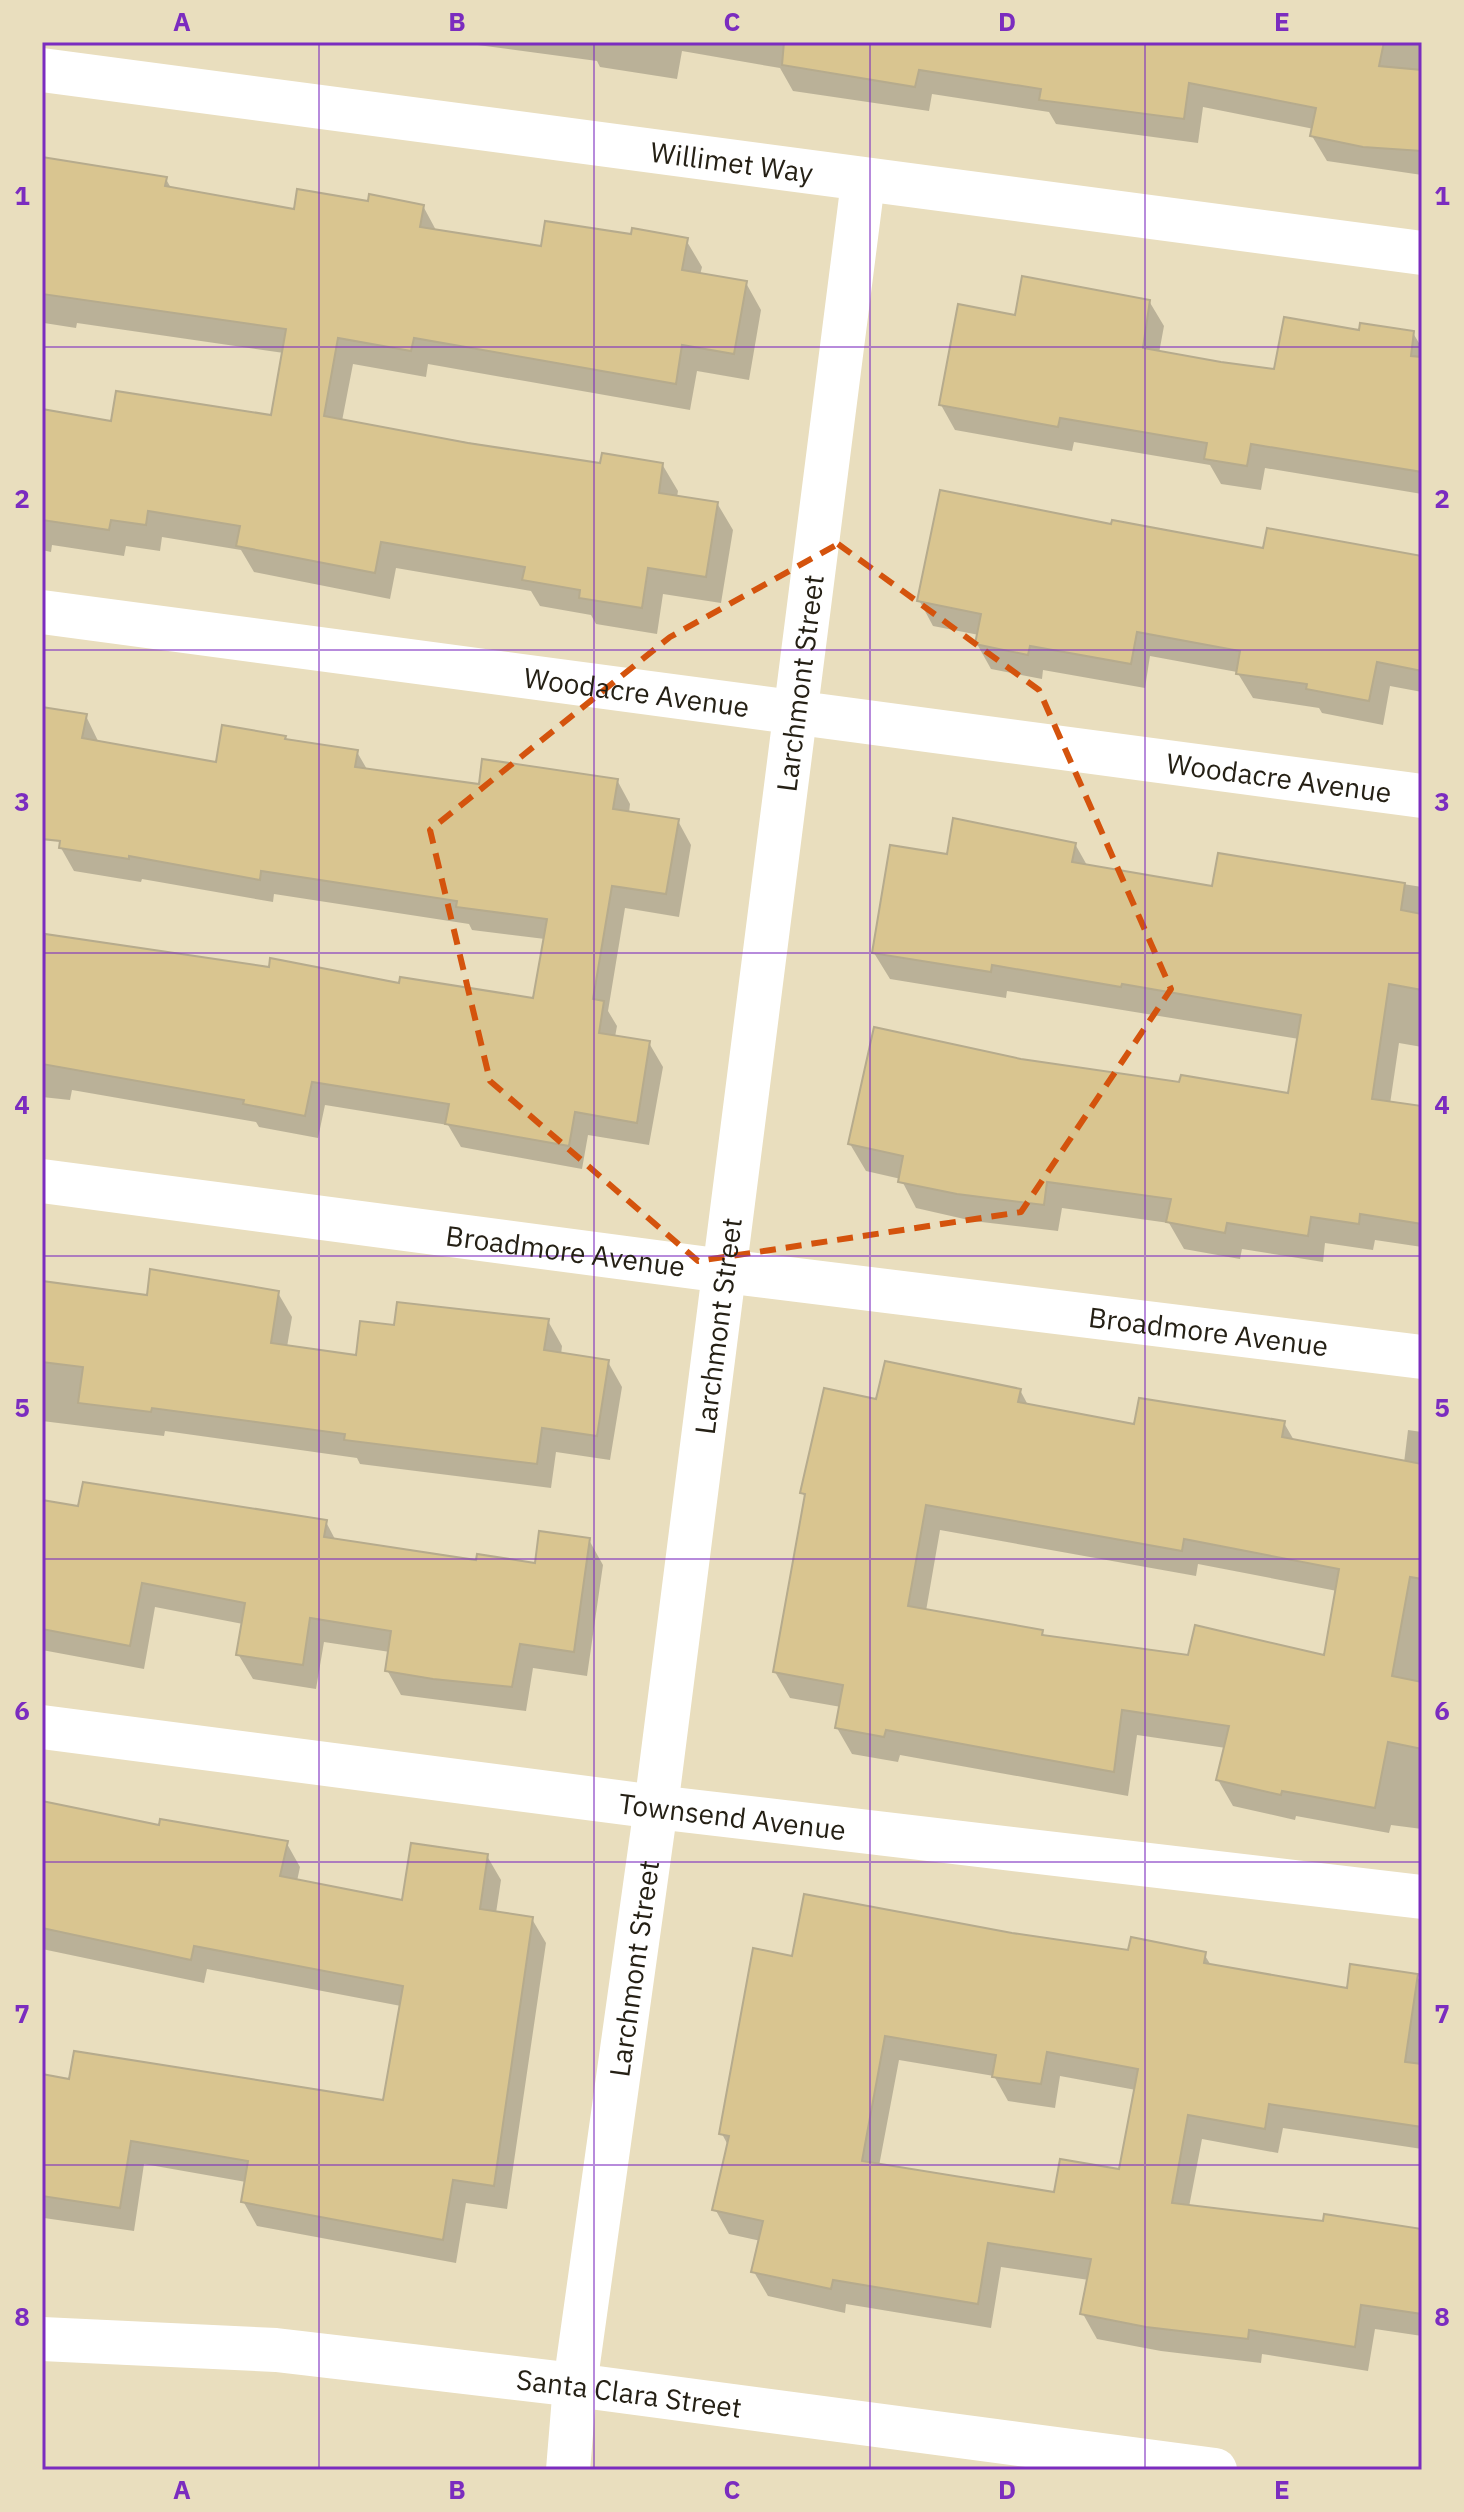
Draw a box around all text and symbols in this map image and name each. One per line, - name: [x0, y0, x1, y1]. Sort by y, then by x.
- text: A: [173, 4, 191, 38]
- text: B: [448, 4, 466, 38]
- text: C: [724, 4, 741, 38]
- text: D: [998, 4, 1016, 38]
- text: E: [1274, 4, 1290, 38]
- street label: Willimet Way: [648, 132, 816, 191]
- text: 1: [14, 178, 30, 212]
- text: 1: [1434, 178, 1450, 212]
- text: 2: [14, 481, 30, 515]
- text: 2: [1434, 481, 1450, 515]
- street label: Larchmont Street: [767, 572, 831, 794]
- street label: Woodacre Avenue: [522, 658, 752, 725]
- street label: Woodacre Avenue: [1164, 744, 1394, 810]
- text: 3: [14, 784, 30, 818]
- text: 3: [1434, 784, 1450, 818]
- text: 4: [14, 1087, 30, 1121]
- text: 4: [1434, 1087, 1450, 1121]
- street label: Larchmont Street: [685, 1215, 749, 1436]
- street label: Broadmore Avenue: [444, 1216, 687, 1284]
- street label: Broadmore Avenue: [1087, 1298, 1330, 1364]
- text: 5: [14, 1390, 30, 1424]
- text: 5: [1434, 1390, 1450, 1424]
- text: 6: [14, 1693, 30, 1727]
- text: 6: [1434, 1693, 1450, 1727]
- street label: Townsend Avenue: [616, 1784, 848, 1848]
- street label: Larchmont Street: [600, 1858, 667, 2079]
- text: 7: [14, 1996, 30, 2030]
- text: 7: [1434, 1996, 1450, 2030]
- text: 8: [14, 2299, 30, 2333]
- text: 8: [1434, 2299, 1450, 2333]
- street label: Santa Clara Street: [514, 2360, 744, 2425]
- text: A: [173, 2472, 191, 2506]
- text: B: [448, 2472, 466, 2506]
- text: C: [724, 2472, 741, 2506]
- text: D: [998, 2472, 1016, 2506]
- text: E: [1274, 2472, 1290, 2506]

